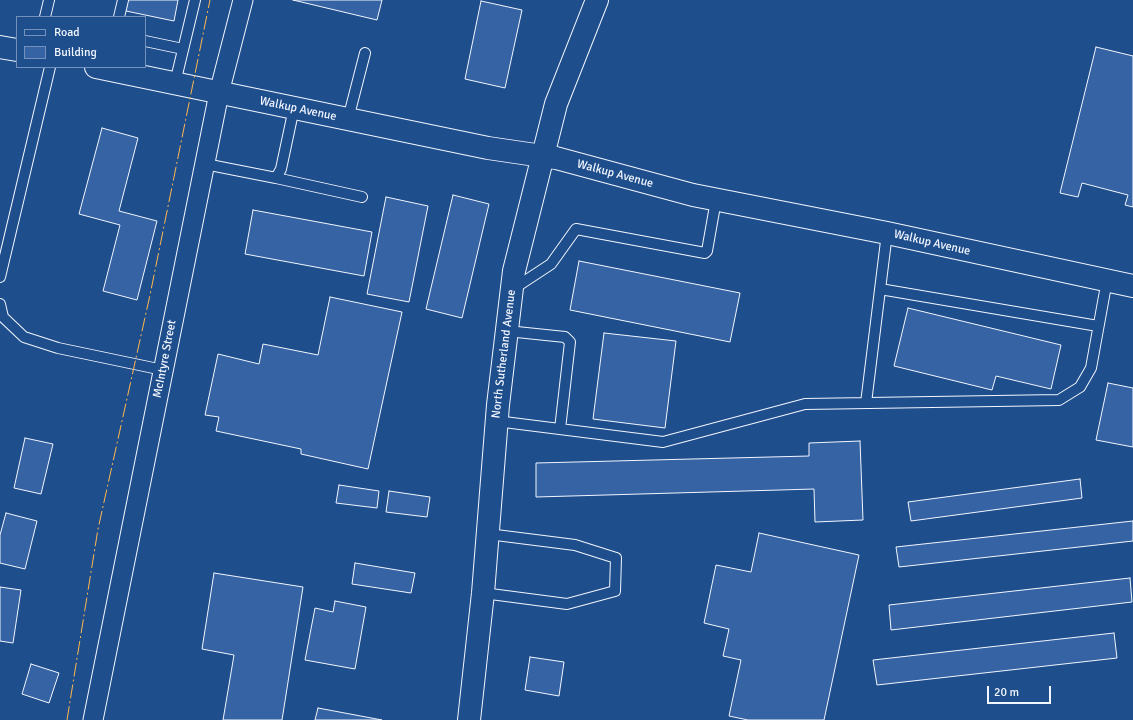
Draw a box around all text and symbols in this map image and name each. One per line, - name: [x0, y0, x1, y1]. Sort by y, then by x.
- legend: [16, 16, 146, 68]
- text: Road: [54, 25, 80, 40]
- text: Building: [54, 45, 97, 60]
- street label: Walkup Avenue: [258, 94, 338, 124]
- street label: Walkup Avenue: [575, 157, 655, 191]
- street label: Walkup Avenue: [892, 227, 972, 259]
- street label: North Sutherland Avenue: [489, 289, 519, 419]
- street label: McIntyre Street: [150, 319, 180, 399]
- scale bar: [989, 678, 1053, 704]
- text: 20 m: [994, 685, 1019, 700]

